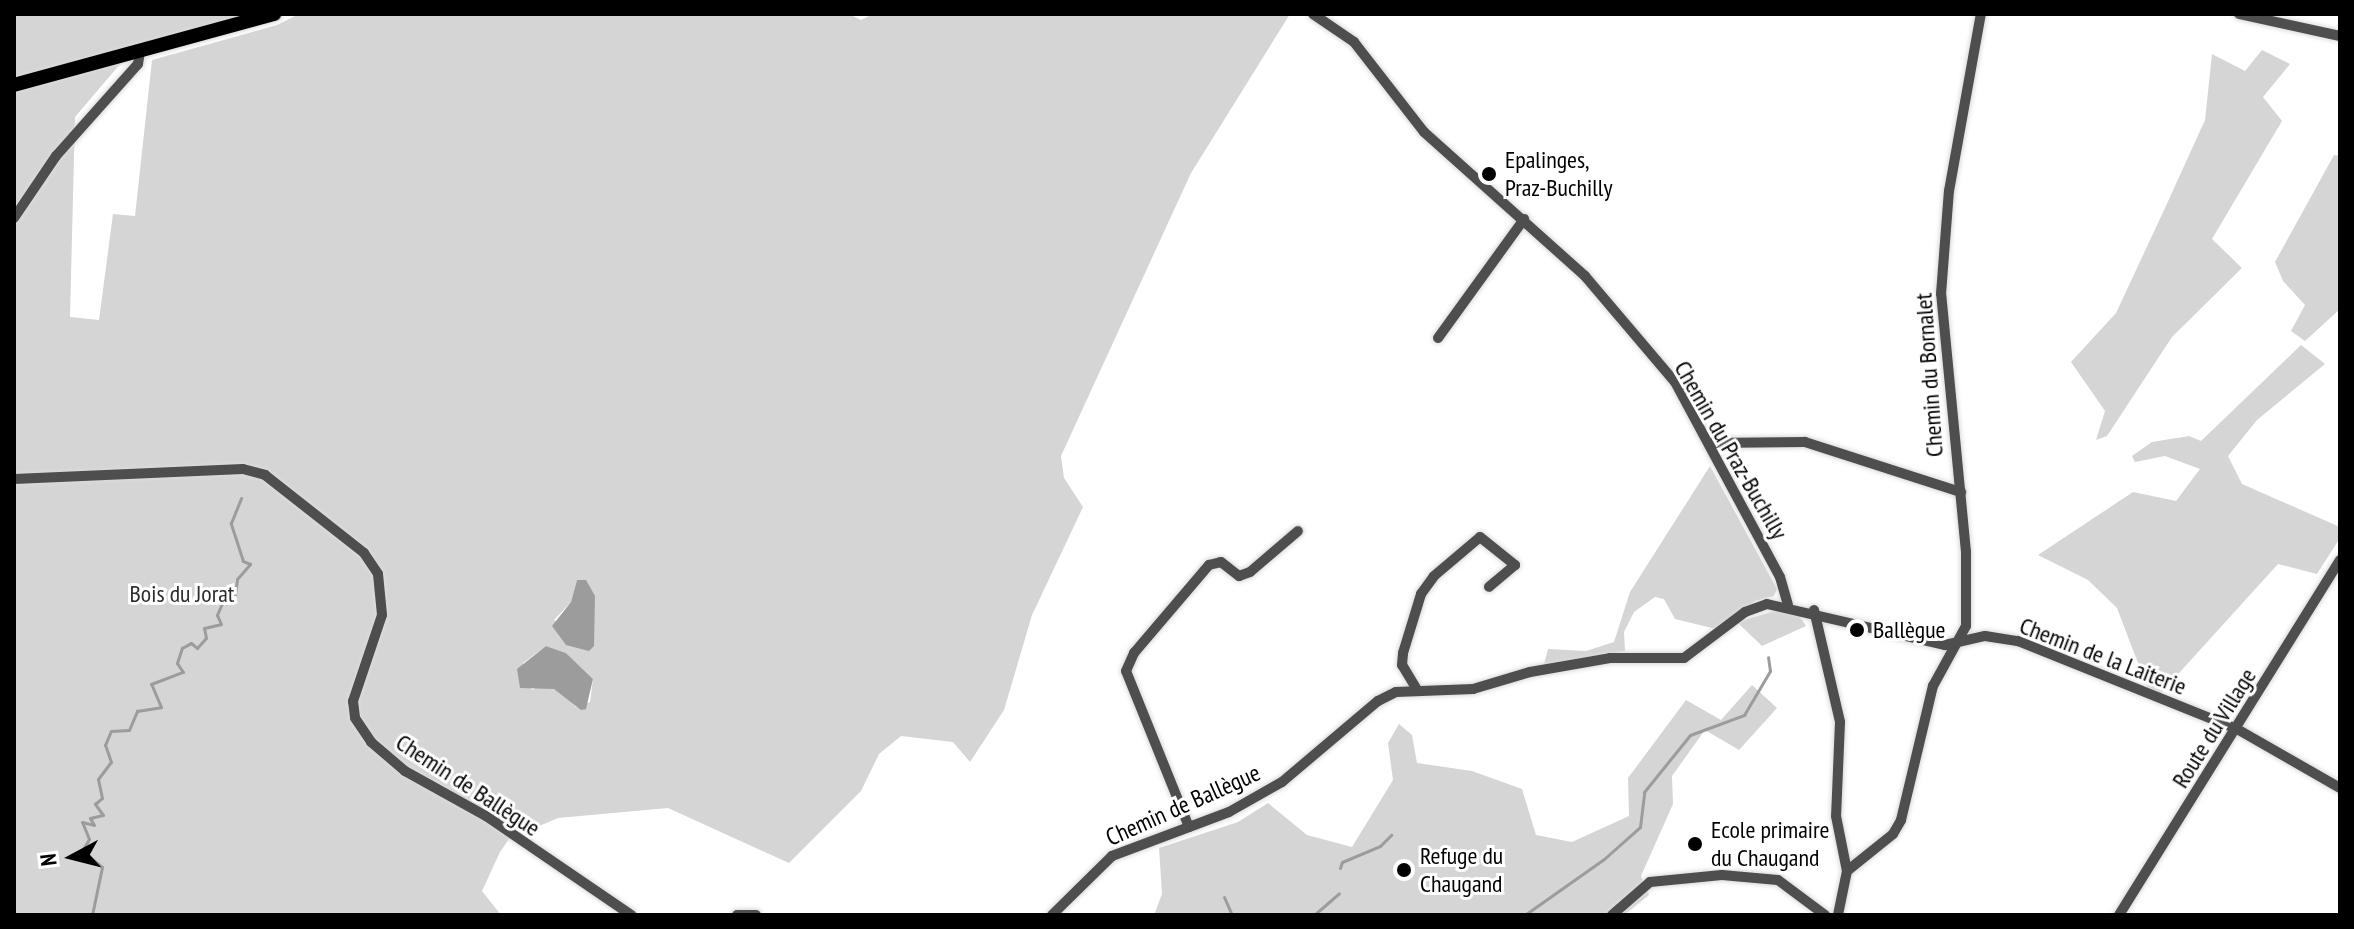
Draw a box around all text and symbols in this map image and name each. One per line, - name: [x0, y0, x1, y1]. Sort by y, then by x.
- place label: Epalinges, Praz-Buchilly: [1505, 146, 1612, 202]
- marker: Epalinges, Praz-Buchilly: [1480, 165, 1498, 183]
- street label: Chemin du Bornalet: [1909, 292, 1949, 458]
- street label: Chemin du Praz-Buchilly: [1668, 356, 1794, 544]
- park label: Bois du Jorat: [130, 580, 234, 608]
- street label: Chemin de la Laiterie: [2016, 611, 2190, 701]
- place label: Ballègue: [1873, 616, 1946, 644]
- marker: Ballègue: [1848, 621, 1866, 639]
- street label: Route du Village: [2166, 663, 2262, 793]
- street label: Chemin de Ballègue: [391, 728, 545, 842]
- street label: Chemin de Ballègue: [1101, 758, 1265, 852]
- place label: Ecole primaire du Chaugand: [1711, 816, 1830, 872]
- north arrow: [32, 817, 112, 897]
- marker: Ecole primaire du Chaugand: [1686, 835, 1704, 853]
- place label: Refuge du Chaugand: [1420, 842, 1503, 898]
- text: N: [34, 852, 63, 868]
- marker: Refuge du Chaugand: [1395, 861, 1413, 879]

